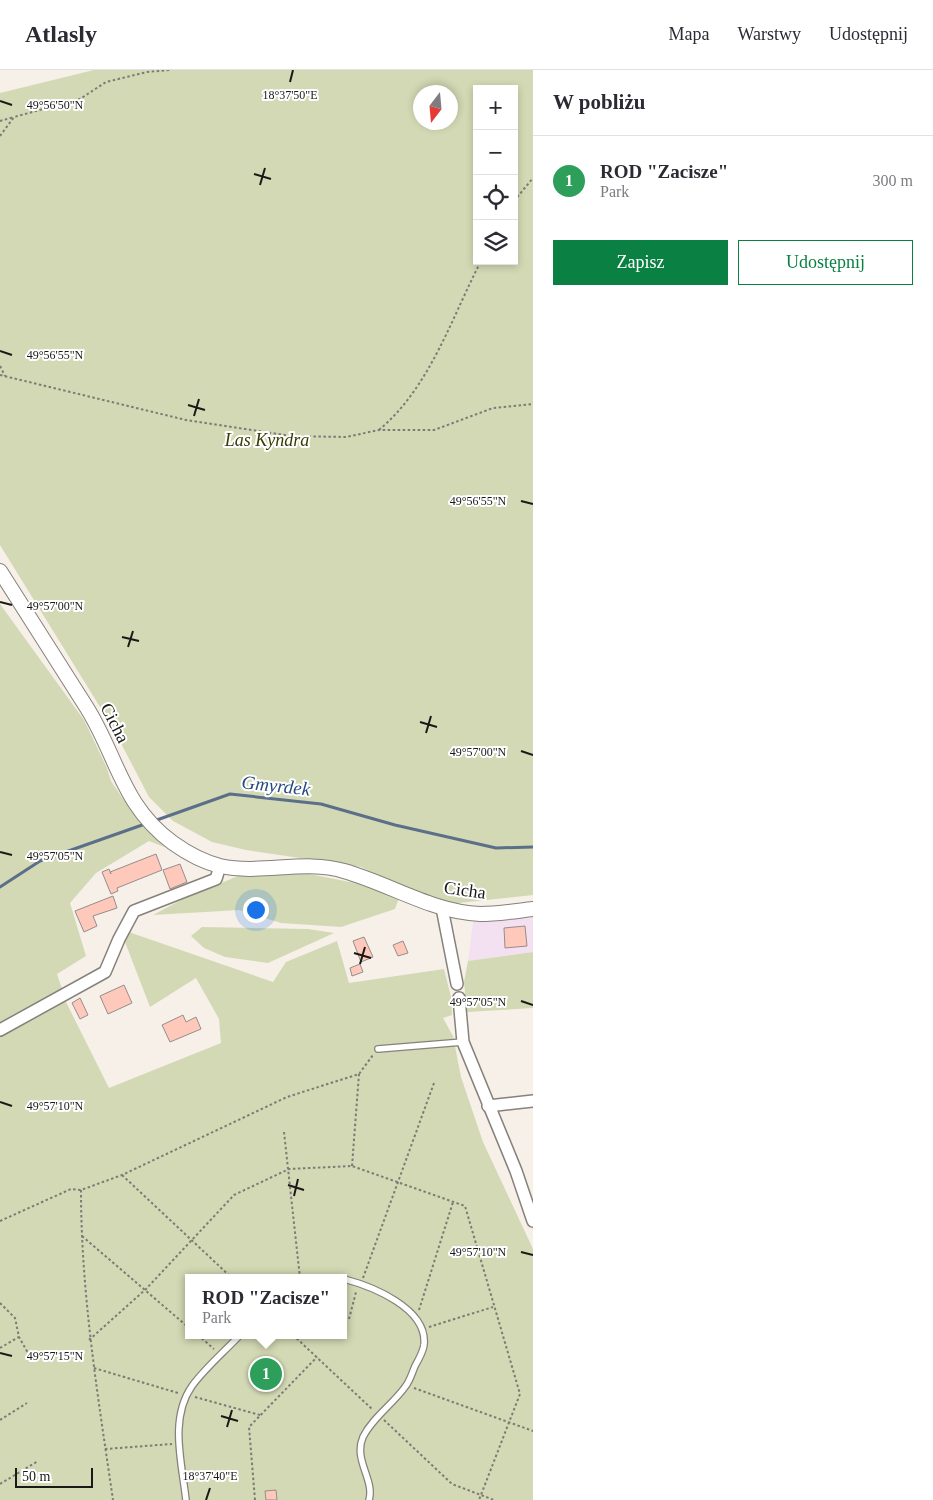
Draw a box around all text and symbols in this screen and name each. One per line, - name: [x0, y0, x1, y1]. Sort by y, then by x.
- text: Atlasly: [25, 21, 97, 47]
- text: Mapa: [668, 24, 709, 44]
- text: Warstwy: [737, 24, 801, 44]
- text: Udostępnij: [829, 24, 908, 44]
- north arrow: [413, 85, 458, 130]
- map controls: [473, 85, 518, 265]
- button: +: [473, 85, 518, 130]
- text: 18°37'50"E: [262, 88, 318, 102]
- text: W pobliżu: [553, 90, 645, 114]
- text: 49°56'50"N: [27, 98, 84, 112]
- button: −: [473, 130, 518, 175]
- text: ROD "Zacisze": [600, 161, 728, 182]
- text: 1: [565, 172, 573, 189]
- text: 300 m: [873, 172, 913, 189]
- button: locate: [473, 175, 518, 220]
- text: Park: [600, 183, 629, 200]
- button: layers: [473, 220, 518, 265]
- button: Zapisz: [553, 240, 728, 285]
- button: Udostępnij: [738, 240, 913, 285]
- text: 49°56'55"N: [27, 348, 84, 362]
- park label: Las Kyndra: [224, 430, 309, 450]
- text: 49°56'55"N: [450, 494, 507, 508]
- text: 49°57'00"N: [27, 599, 84, 613]
- street label: Cicha: [97, 700, 133, 746]
- text: 49°57'00"N: [450, 745, 507, 759]
- water label: Gmyrdek: [241, 771, 312, 800]
- text: 49°57'05"N: [27, 849, 84, 863]
- street label: Cicha: [443, 877, 487, 903]
- your location: [243, 897, 269, 923]
- text: 49°57'05"N: [450, 995, 507, 1009]
- text: 49°57'10"N: [27, 1099, 84, 1113]
- text: 49°57'10"N: [450, 1245, 507, 1259]
- popup: [185, 1274, 347, 1339]
- text: ROD "Zacisze": [202, 1287, 330, 1308]
- text: Park: [202, 1309, 231, 1326]
- text: 49°57'15"N: [27, 1349, 84, 1363]
- pin: 1: [250, 1355, 282, 1393]
- scale bar: [15, 1465, 92, 1488]
- text: 50 m: [22, 1469, 50, 1484]
- text: 18°37'40"E: [182, 1469, 238, 1483]

